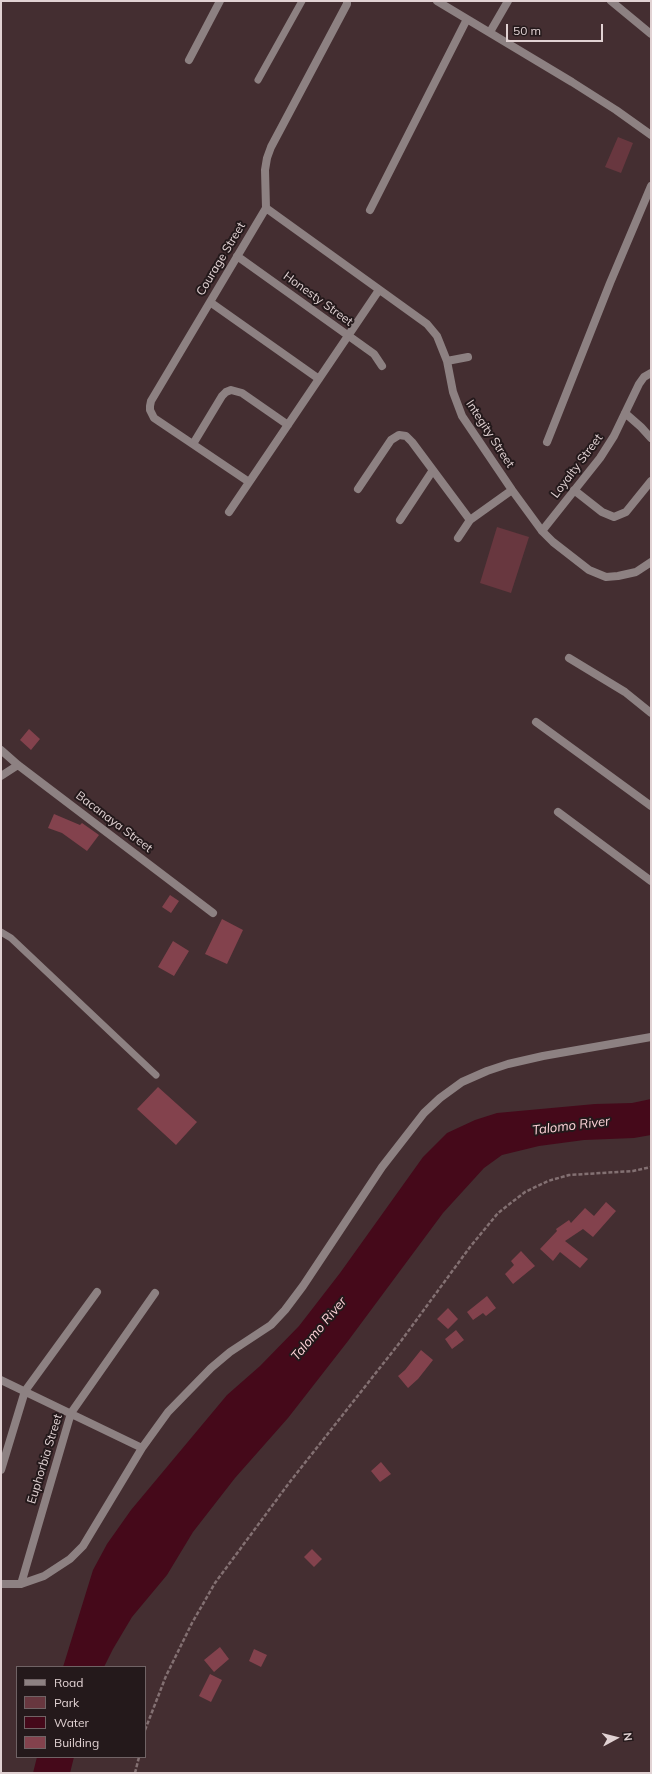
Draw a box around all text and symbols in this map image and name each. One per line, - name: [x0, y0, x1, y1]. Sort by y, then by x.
- scale bar: [508, 16, 605, 42]
- text: 50 m: [513, 23, 541, 38]
- street label: Courage Street: [193, 220, 249, 298]
- street label: Honesty Street: [280, 269, 356, 329]
- street label: Integity Street: [463, 397, 517, 471]
- street label: Loyalty Street: [548, 431, 606, 501]
- street label: Bacanaya Street: [73, 788, 155, 856]
- water label: Talomo River: [531, 1113, 611, 1139]
- water label: Talomo River: [288, 1294, 350, 1364]
- street label: Euphorbia Street: [25, 1412, 65, 1506]
- legend: [16, 1666, 146, 1758]
- text: Road: [54, 1675, 83, 1690]
- text: Park: [54, 1695, 79, 1710]
- text: Water: [54, 1715, 89, 1730]
- north arrow: [596, 1718, 636, 1758]
- text: N: [620, 1732, 635, 1742]
- text: Building: [54, 1735, 99, 1750]

